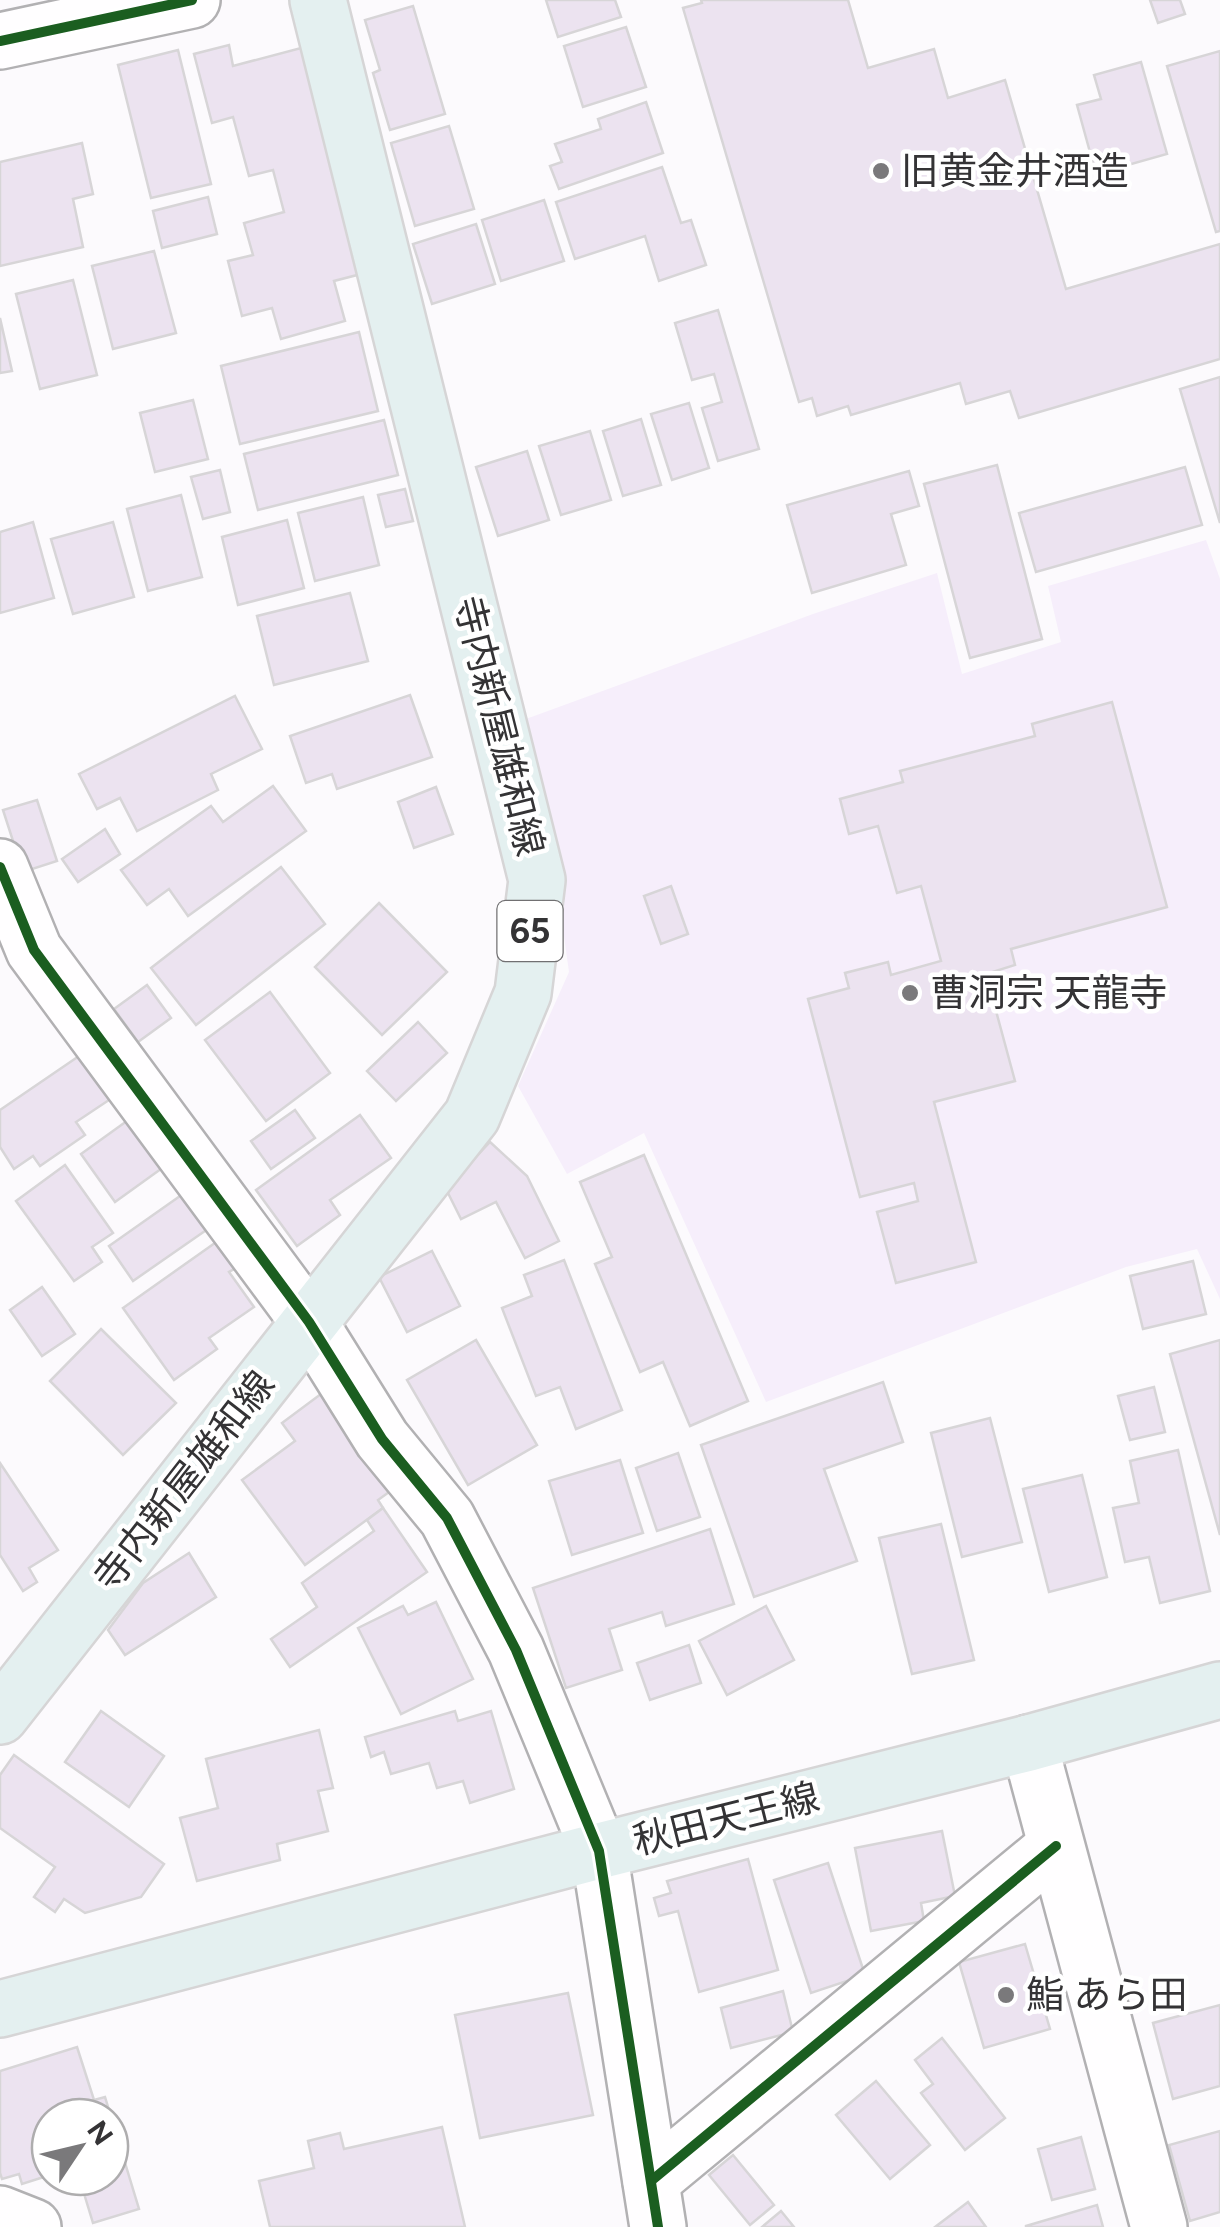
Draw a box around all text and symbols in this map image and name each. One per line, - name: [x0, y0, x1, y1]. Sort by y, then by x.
- place label: 旧黄金井酒造: [901, 148, 1129, 194]
- marker: 旧黄金井酒造: [870, 160, 892, 182]
- street label: 寺内新屋雄和線: [445, 591, 553, 861]
- road number: 65: [498, 901, 562, 961]
- place label: 曹洞宗 天龍寺: [930, 970, 1167, 1016]
- marker: 曹洞宗 天龍寺: [899, 982, 921, 1004]
- street label: 寺内新屋雄和線: [84, 1362, 284, 1600]
- street label: 秋田天王線: [628, 1774, 824, 1864]
- place label: 鮨 あら田: [1026, 1972, 1187, 2018]
- marker: 鮨 あら田: [995, 1984, 1017, 2006]
- north arrow: [30, 2097, 130, 2197]
- text: N: [80, 2114, 121, 2151]

